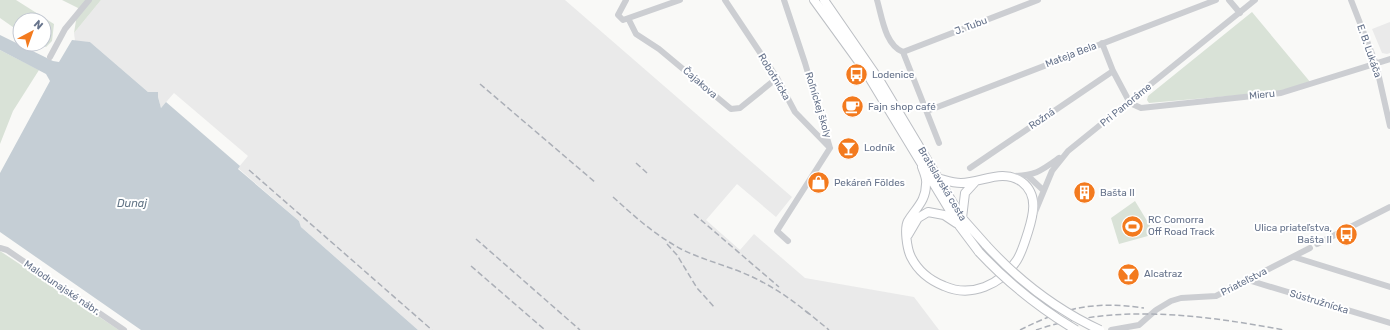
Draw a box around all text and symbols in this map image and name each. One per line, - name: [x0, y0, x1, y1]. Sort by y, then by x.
- north arrow: [12, 12, 52, 52]
- street label: J. Tubu: [953, 14, 989, 38]
- text: N: [31, 17, 46, 32]
- street label: E. B. Lukáča: [1354, 23, 1384, 79]
- street label: Mateja Bela: [1044, 40, 1098, 70]
- street label: Robotnícka: [755, 51, 793, 103]
- bus stop icon: Lodenice: [844, 62, 870, 88]
- street label: Čajakova: [680, 65, 720, 101]
- place label: Lodenice: [872, 69, 915, 81]
- street label: Roľníckej školy: [802, 71, 834, 140]
- street label: Pri Panoráme: [1098, 80, 1154, 129]
- street label: Mieru: [1249, 88, 1275, 102]
- cafe icon: Fajn shop café: [840, 94, 866, 120]
- place label: Fajn shop café: [868, 101, 936, 113]
- street label: Rožná: [1027, 106, 1057, 132]
- bar icon: Lodník: [836, 135, 862, 161]
- place label: Lodník: [864, 142, 896, 154]
- street label: Bratislavská cesta: [915, 145, 969, 223]
- shop icon: Pekáreň Földes: [806, 170, 832, 196]
- place label: Pekáreň Földes: [834, 177, 905, 189]
- building icon: Bašta II: [1071, 180, 1097, 206]
- place label: Bašta II: [1100, 187, 1135, 199]
- water label: Dunaj: [117, 197, 148, 210]
- sports icon: RC Comorra Off Road Track: [1119, 213, 1145, 239]
- place label: RC Comorra Off Road Track: [1148, 214, 1216, 238]
- bus stop icon: Ulica priateľstva, Bašta II: [1334, 221, 1360, 247]
- place label: Ulica priateľstva, Bašta II: [1254, 222, 1332, 246]
- street label: Malodunajské nábr.: [22, 258, 102, 318]
- bar icon: Alcatraz: [1116, 261, 1142, 287]
- street label: Priateľstva: [1219, 265, 1269, 299]
- place label: Alcatraz: [1144, 268, 1182, 280]
- street label: Sústružnícka: [1288, 287, 1350, 317]

